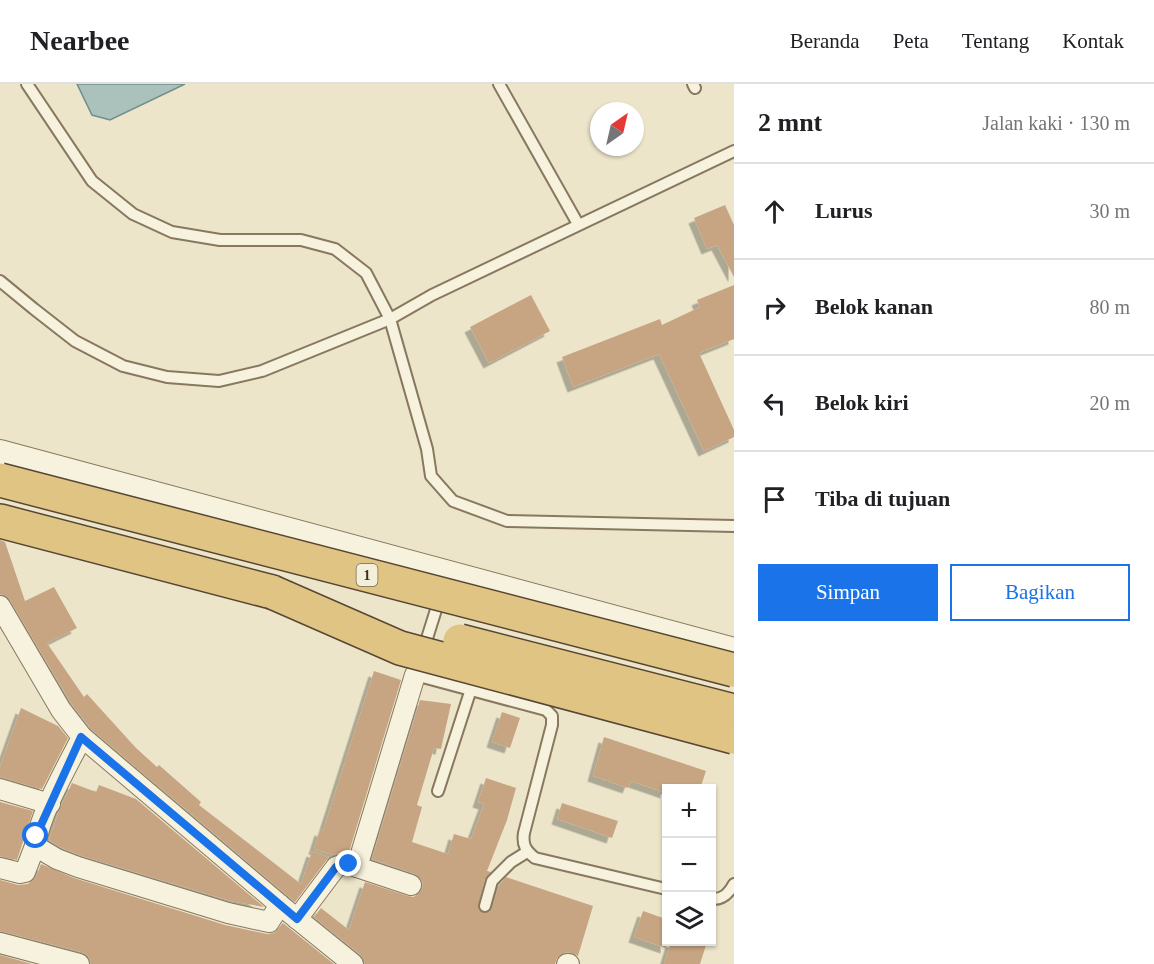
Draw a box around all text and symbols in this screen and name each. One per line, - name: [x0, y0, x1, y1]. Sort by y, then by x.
- text: Nearbee: [30, 25, 130, 56]
- text: Beranda: [790, 29, 860, 53]
- text: Peta: [893, 29, 929, 53]
- text: Tentang: [962, 29, 1029, 53]
- text: Kontak: [1062, 29, 1124, 53]
- north arrow: [590, 102, 644, 156]
- text: 2 mnt: [758, 108, 822, 137]
- text: Jalan kaki · 130 m: [982, 112, 1130, 134]
- icon: ahead: [758, 195, 791, 228]
- text: Lurus: [815, 198, 872, 223]
- text: 30 m: [1089, 200, 1130, 222]
- icon: right: [758, 291, 791, 324]
- text: Belok kanan: [815, 294, 933, 319]
- text: 80 m: [1089, 296, 1130, 318]
- icon: left: [758, 387, 791, 420]
- text: Belok kiri: [815, 390, 909, 415]
- text: 20 m: [1089, 392, 1130, 414]
- icon: arrive: [758, 483, 791, 516]
- text: Tiba di tujuan: [815, 486, 950, 511]
- road number: 1: [356, 564, 378, 586]
- button: Simpan: [758, 564, 938, 621]
- button: Bagikan: [950, 564, 1130, 621]
- map controls: [662, 784, 716, 946]
- button: +: [662, 784, 716, 838]
- route start: [22, 822, 48, 848]
- button: −: [662, 838, 716, 892]
- route end: [335, 850, 361, 876]
- button: layers: [662, 892, 716, 946]

